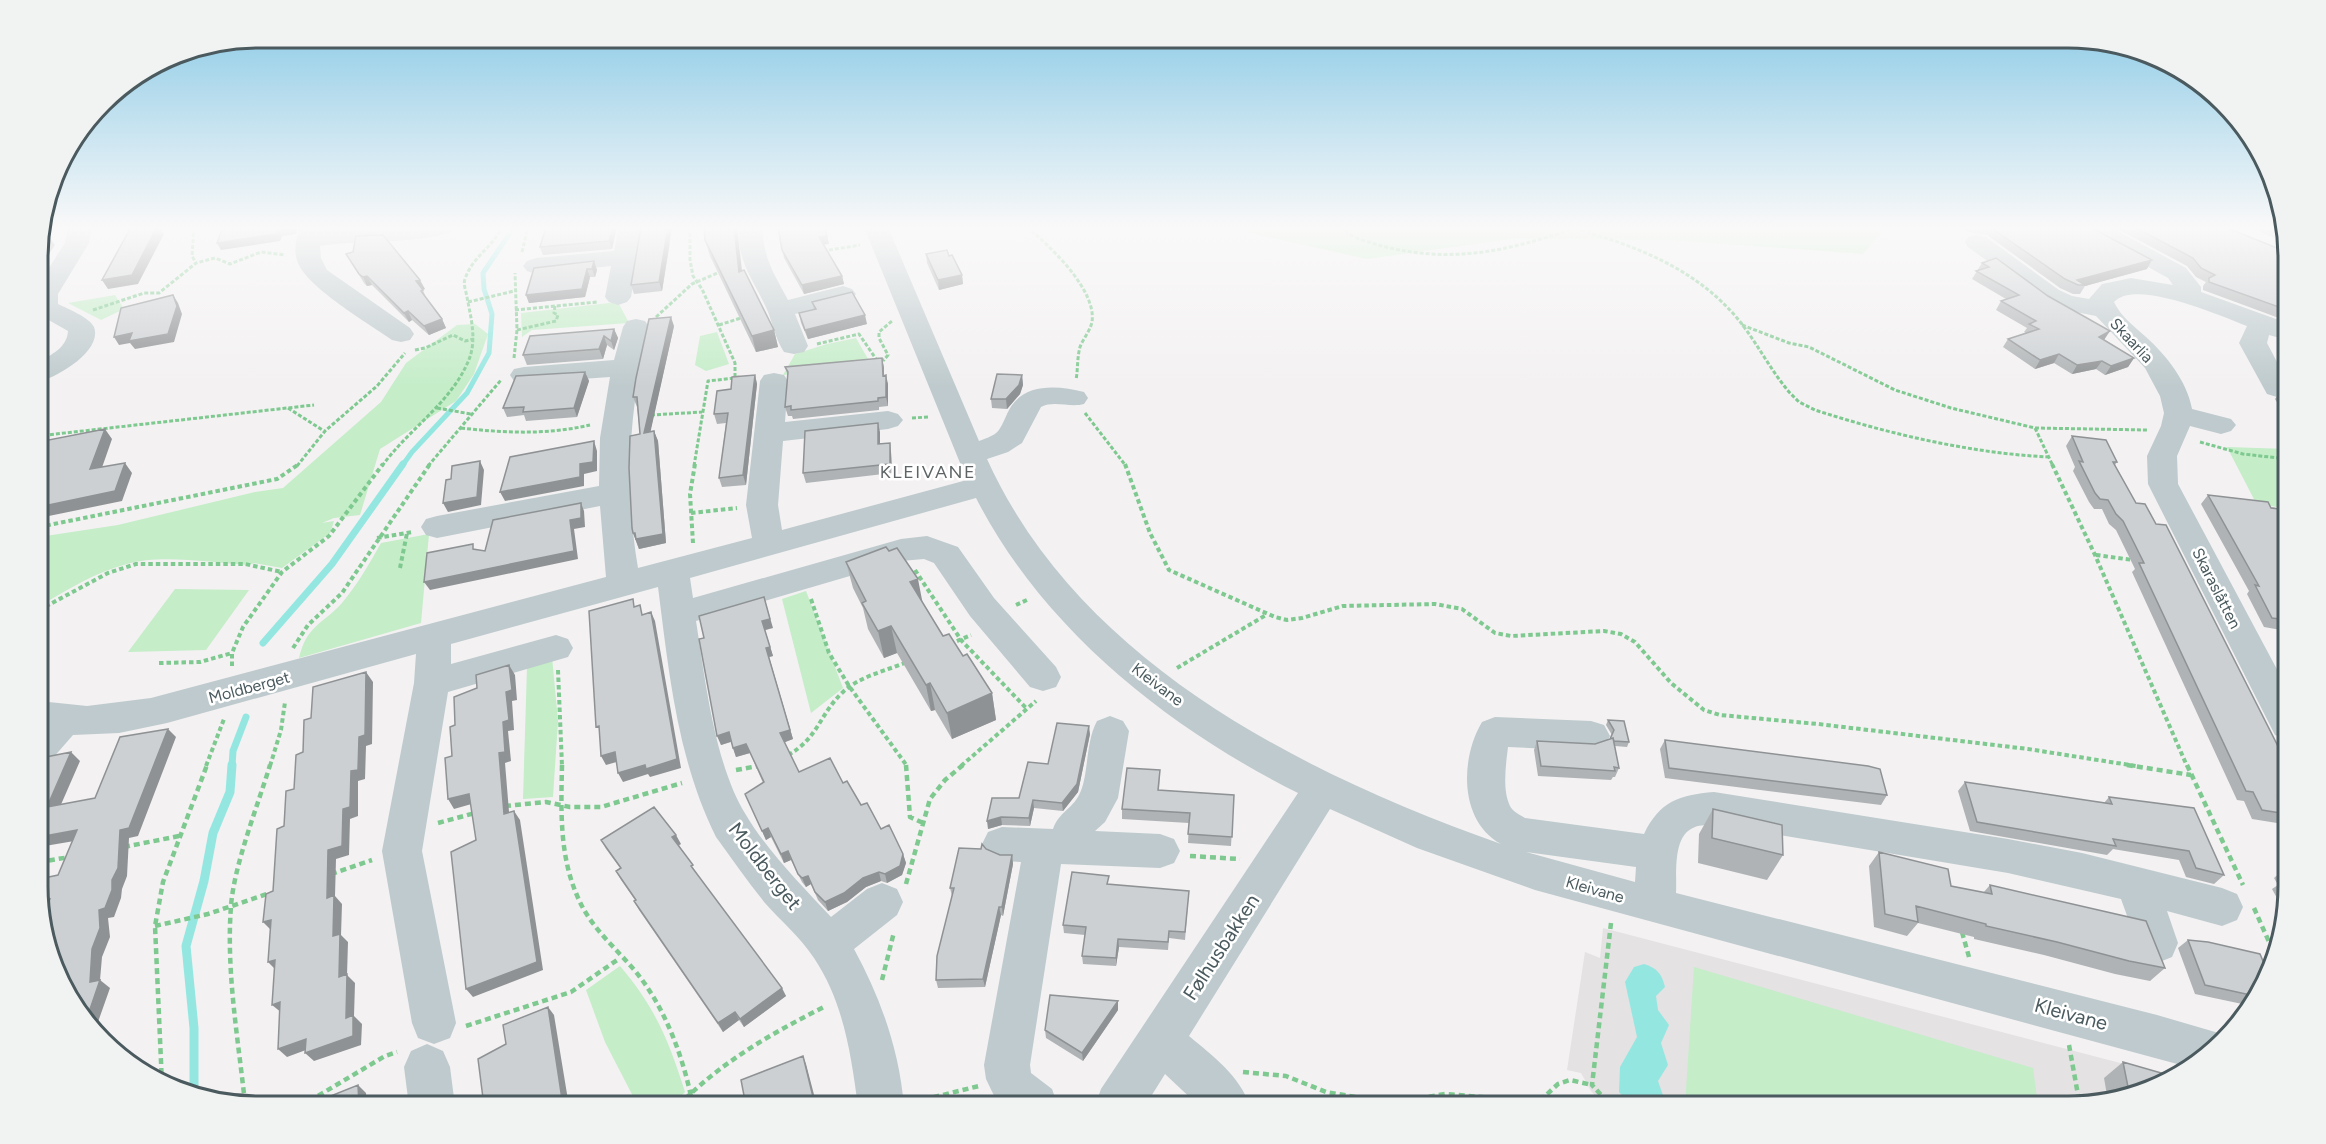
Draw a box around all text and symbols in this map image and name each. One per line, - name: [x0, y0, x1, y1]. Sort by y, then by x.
- street label: Skaarlia: [2106, 314, 2157, 367]
- district label: KLEIVANE: [880, 461, 976, 483]
- street label: Skaraslåtten: [2188, 545, 2245, 632]
- street label: Kleivane: [1128, 659, 1187, 710]
- street label: Moldberget: [206, 668, 292, 707]
- street label: Moldberget: [723, 818, 807, 914]
- street label: Kleivane: [1564, 872, 1626, 907]
- street label: Følhusbakken: [1178, 889, 1264, 1005]
- street label: Kleivane: [2032, 993, 2110, 1035]

